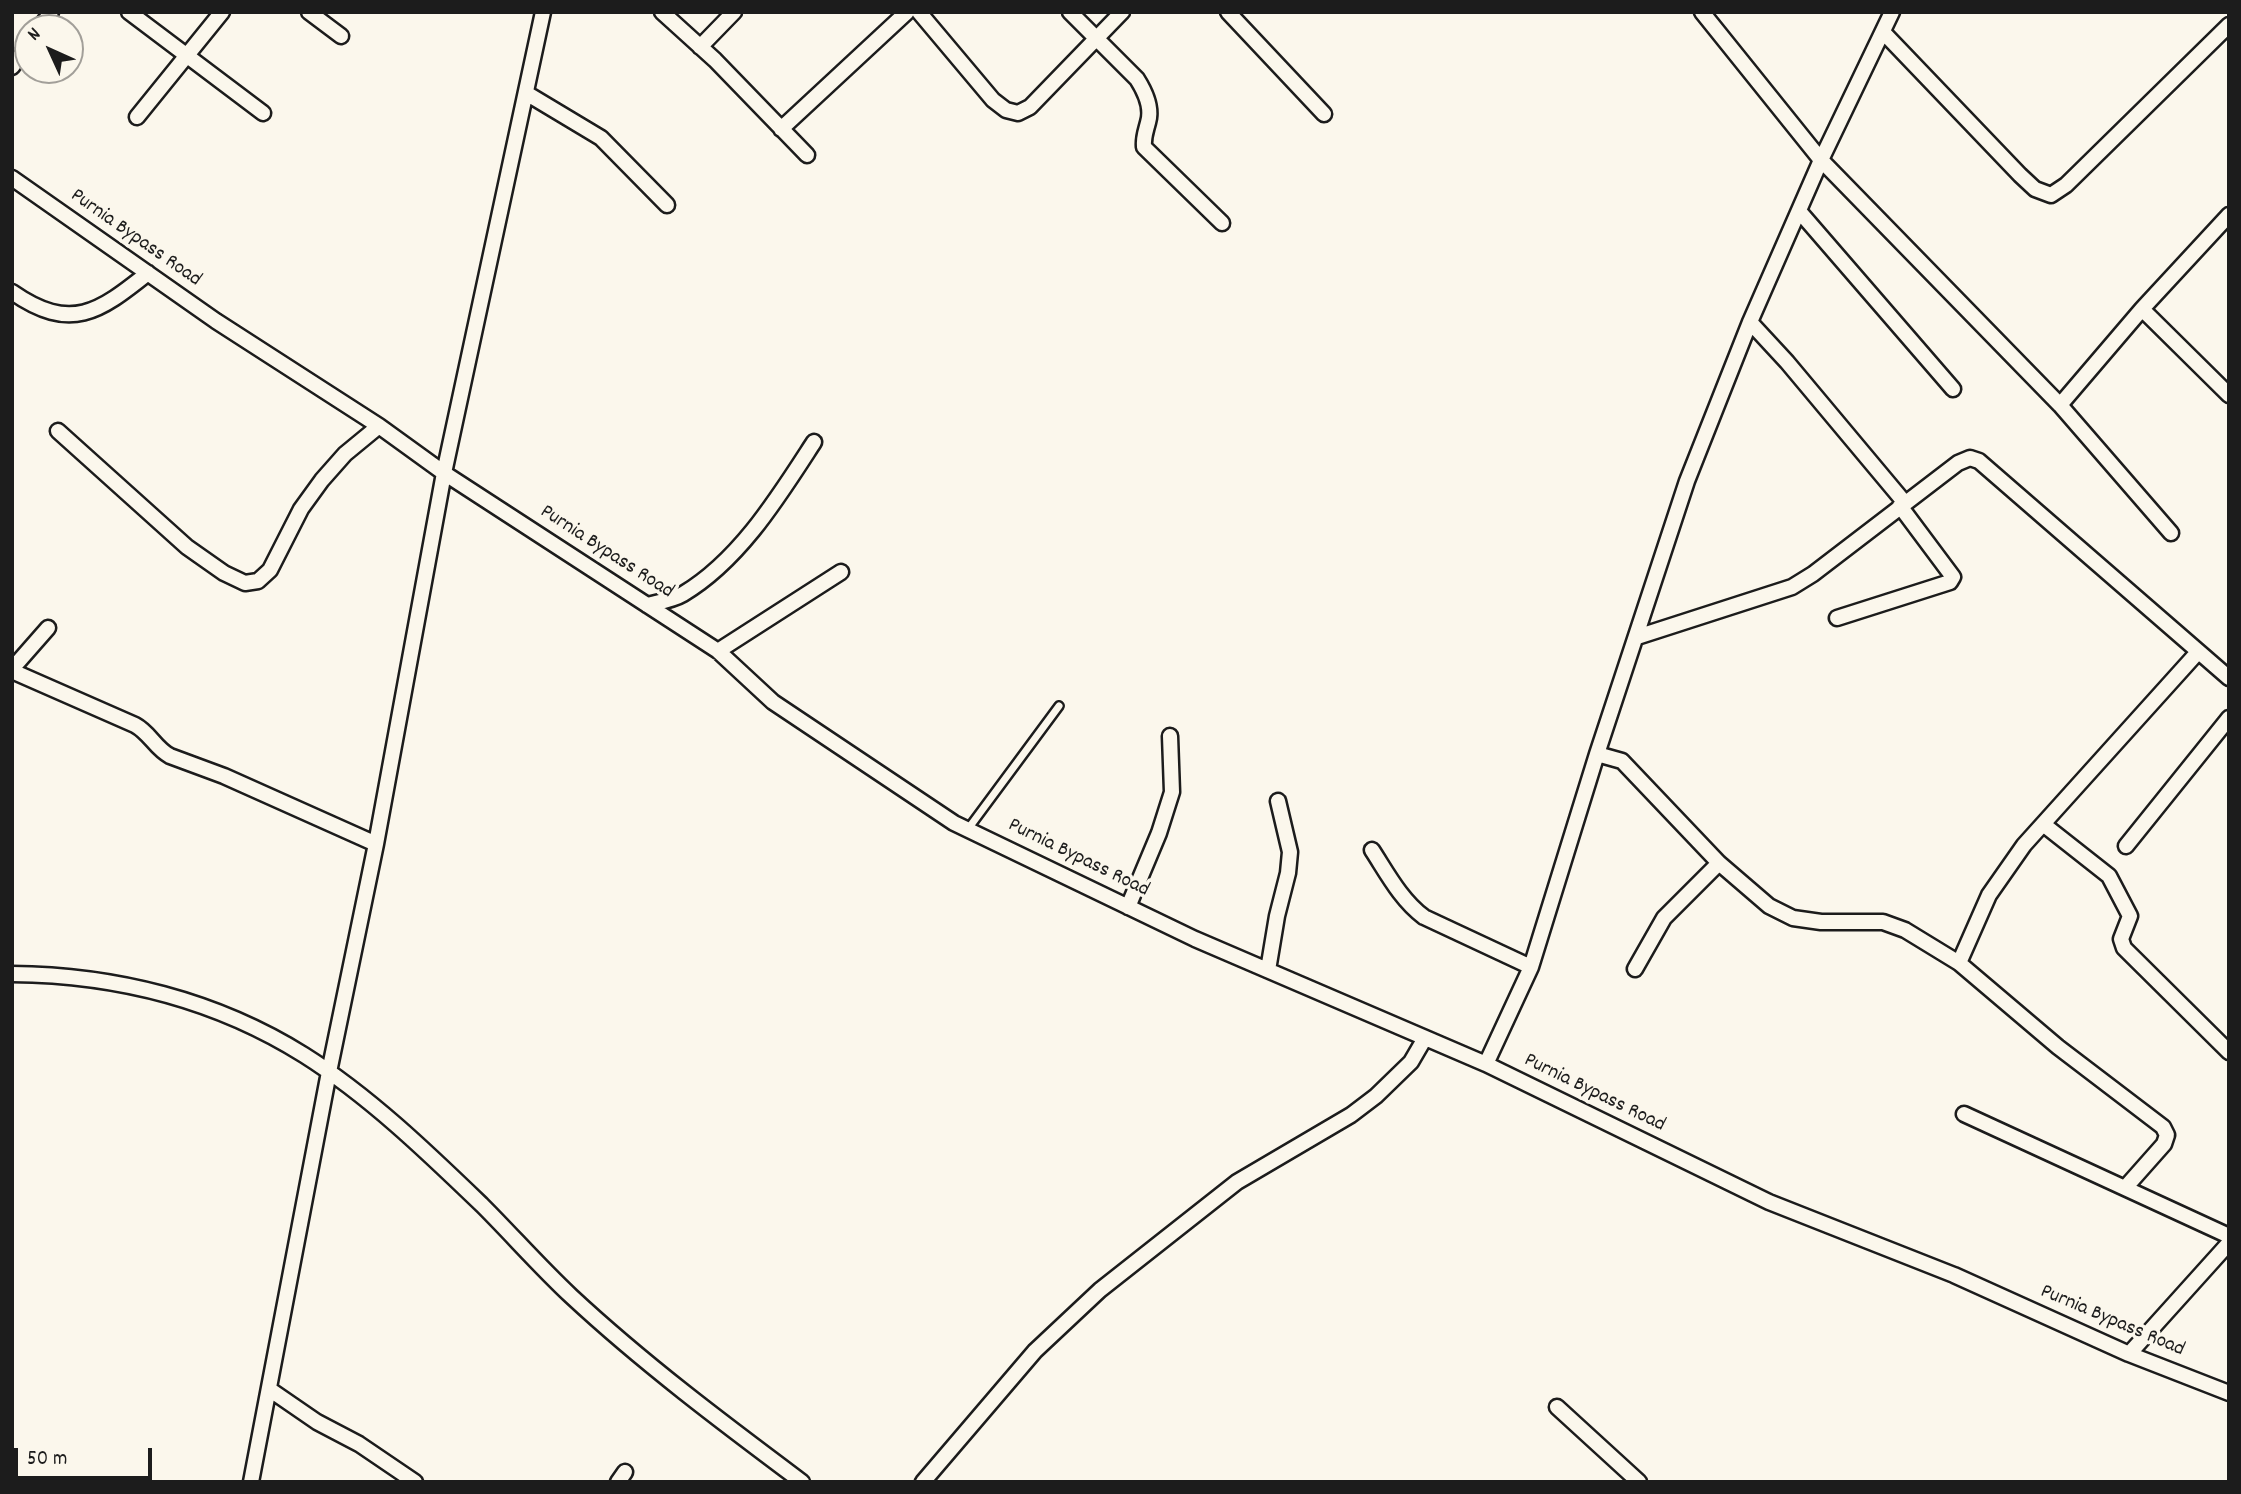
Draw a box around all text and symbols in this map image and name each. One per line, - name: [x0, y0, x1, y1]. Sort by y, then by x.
- north arrow: [14, 14, 84, 84]
- text: N: [22, 22, 48, 48]
- street label: Purnia Bypass Road: [65, 184, 205, 294]
- street label: Purnia Bypass Road: [534, 500, 678, 606]
- street label: Purnia Bypass Road: [1003, 814, 1153, 904]
- street label: Purnia Bypass Road: [1519, 1049, 1669, 1139]
- street label: Purnia Bypass Road: [2036, 1280, 2188, 1364]
- scale bar: [18, 1434, 156, 1478]
- text: 50 m: [27, 1445, 67, 1475]

